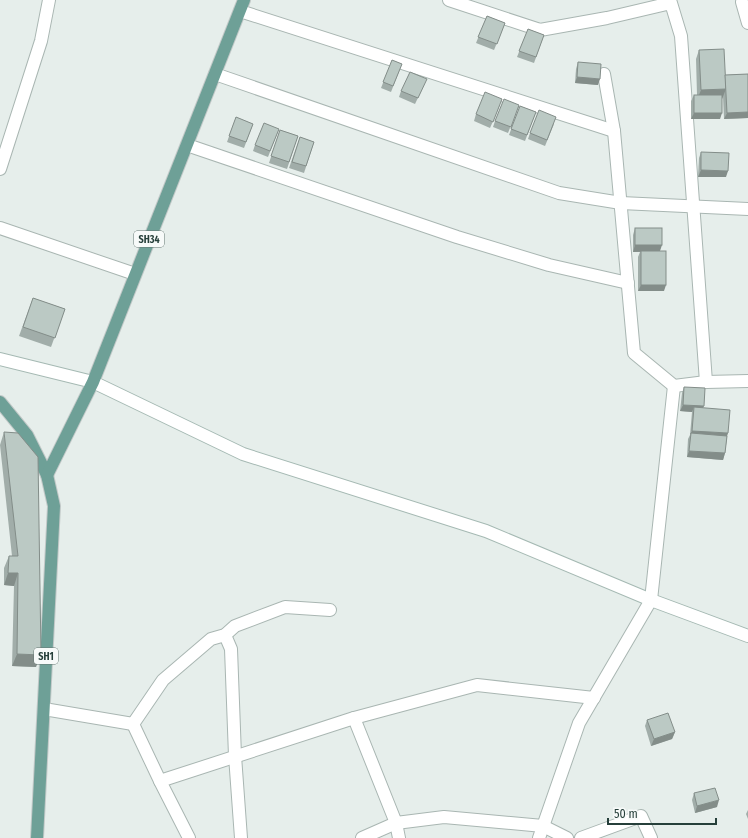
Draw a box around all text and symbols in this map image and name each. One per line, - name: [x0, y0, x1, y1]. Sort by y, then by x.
- road number: SH34: [134, 231, 164, 247]
- road number: SH1: [34, 648, 58, 664]
- scale bar: [608, 800, 716, 826]
- text: 50 m: [614, 807, 638, 821]

